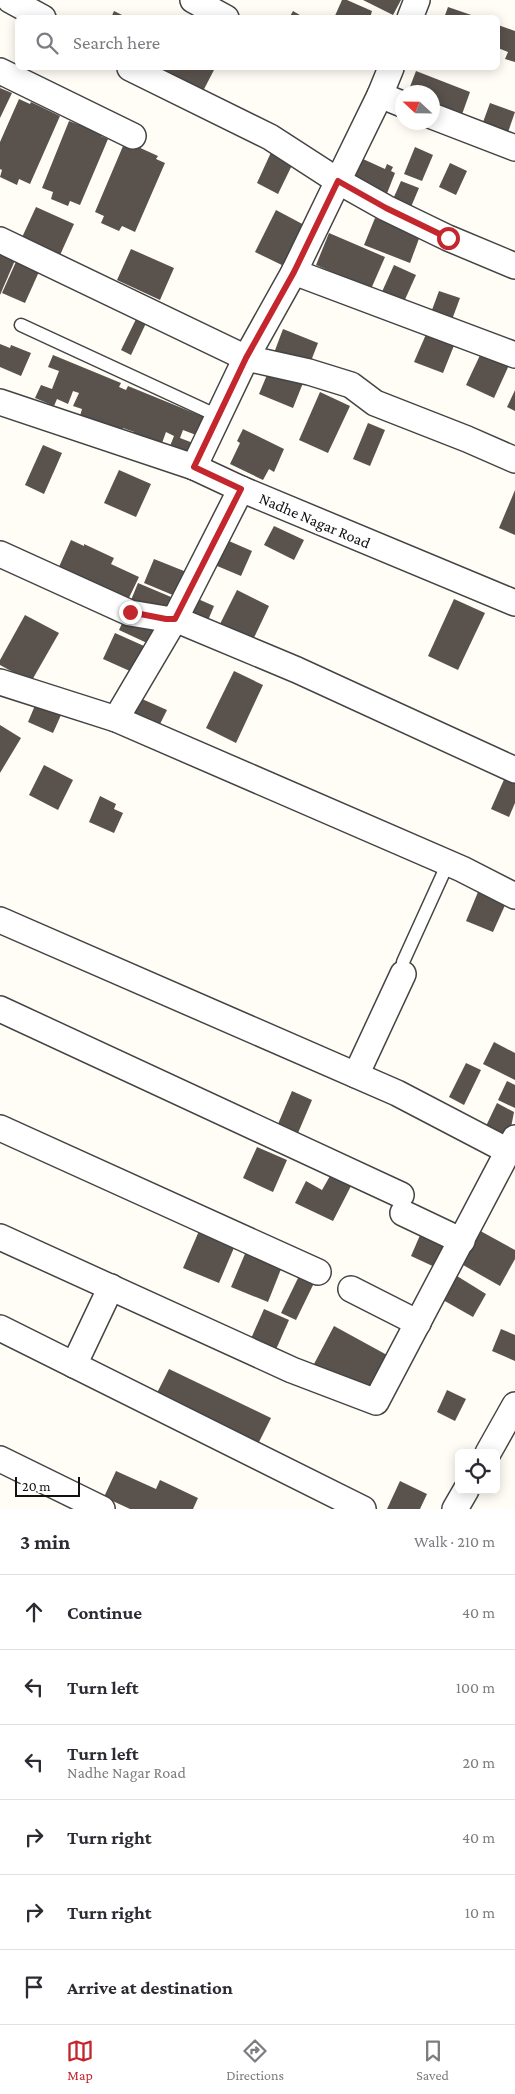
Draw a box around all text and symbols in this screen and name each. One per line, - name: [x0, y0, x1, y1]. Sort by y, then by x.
- search box: [15, 15, 500, 70]
- icon: search: [33, 29, 61, 57]
- text: Search here: [73, 32, 160, 53]
- north arrow: [395, 85, 440, 130]
- route start: [437, 227, 460, 250]
- street label: Nadhe Nagar Road: [256, 489, 373, 553]
- route end: [119, 601, 142, 624]
- map controls: [455, 1449, 500, 1494]
- button: locate: [455, 1449, 500, 1494]
- scale bar: [15, 1474, 80, 1497]
- text: 20 m: [22, 1478, 50, 1494]
- text: 3 min: [20, 1530, 70, 1554]
- text: Walk · 210 m: [414, 1533, 495, 1550]
- icon: ahead: [20, 1598, 48, 1626]
- text: Continue: [67, 1602, 142, 1623]
- text: 40 m: [462, 1604, 495, 1621]
- icon: left: [20, 1673, 48, 1701]
- text: Turn left: [67, 1677, 139, 1698]
- text: 100 m: [456, 1679, 495, 1696]
- text: Turn left: [67, 1743, 139, 1764]
- icon: left: [20, 1748, 48, 1776]
- text: 20 m: [462, 1754, 495, 1771]
- text: Nadhe Nagar Road: [67, 1764, 186, 1781]
- icon: right: [20, 1823, 48, 1851]
- text: Turn right: [67, 1827, 152, 1848]
- text: 40 m: [462, 1829, 495, 1846]
- icon: right: [20, 1898, 48, 1926]
- text: Turn right: [67, 1902, 152, 1923]
- text: 10 m: [465, 1904, 495, 1921]
- icon: arrive: [20, 1973, 48, 2001]
- text: Arrive at destination: [67, 1977, 233, 1998]
- tab: Map: [66, 2037, 94, 2083]
- tab: Directions: [226, 2037, 284, 2083]
- tab: Saved: [416, 2037, 449, 2083]

